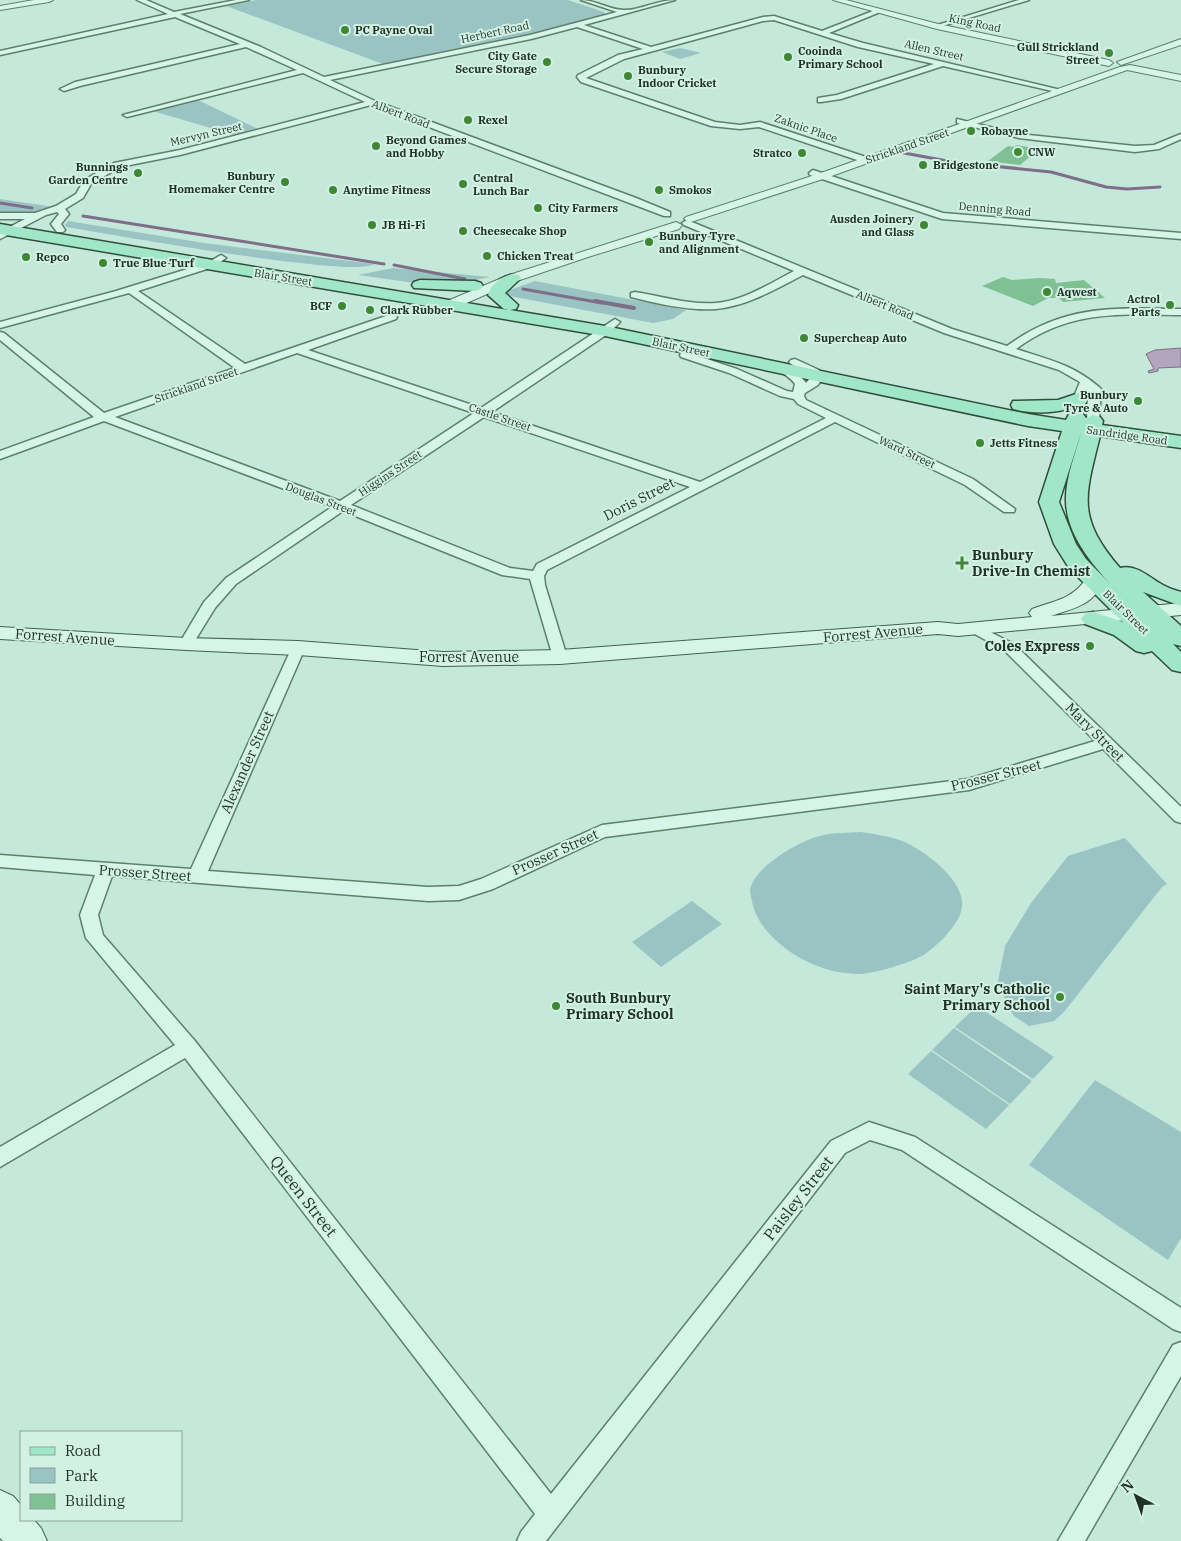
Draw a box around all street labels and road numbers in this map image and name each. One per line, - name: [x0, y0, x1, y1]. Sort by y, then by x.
- street label: King Road: [948, 11, 1003, 35]
- street label: Herbert Road: [459, 18, 531, 46]
- street label: Allen Street: [903, 36, 965, 64]
- street label: Albert Road: [370, 97, 432, 132]
- street label: Zaknic Place: [773, 111, 839, 145]
- street label: Mervyn Street: [169, 119, 243, 149]
- street label: Strickland Street: [863, 125, 951, 167]
- street label: Denning Road: [958, 199, 1032, 219]
- street label: Blair Street: [253, 266, 313, 289]
- street label: Albert Road: [854, 287, 916, 323]
- street label: Blair Street: [651, 334, 711, 360]
- street label: Strickland Street: [152, 364, 240, 406]
- street label: Castle Street: [467, 400, 533, 434]
- street label: Sandridge Road: [1086, 422, 1169, 448]
- street label: Ward Street: [876, 433, 938, 471]
- street label: Higgins Street: [356, 447, 424, 499]
- street label: Doris Street: [600, 473, 678, 525]
- street label: Douglas Street: [284, 479, 359, 519]
- street label: Blair Street: [1100, 587, 1152, 637]
- street label: Forrest Avenue: [822, 620, 924, 646]
- street label: Forrest Avenue: [14, 625, 116, 649]
- street label: Forrest Avenue: [419, 648, 519, 666]
- street label: Mary Street: [1062, 699, 1128, 765]
- street label: Alexander Street: [216, 708, 278, 816]
- street label: Prosser Street: [949, 755, 1043, 795]
- street label: Prosser Street: [509, 825, 601, 879]
- street label: Prosser Street: [98, 861, 192, 885]
- street label: Queen Street: [266, 1151, 342, 1241]
- street label: Paisley Street: [759, 1151, 837, 1244]

